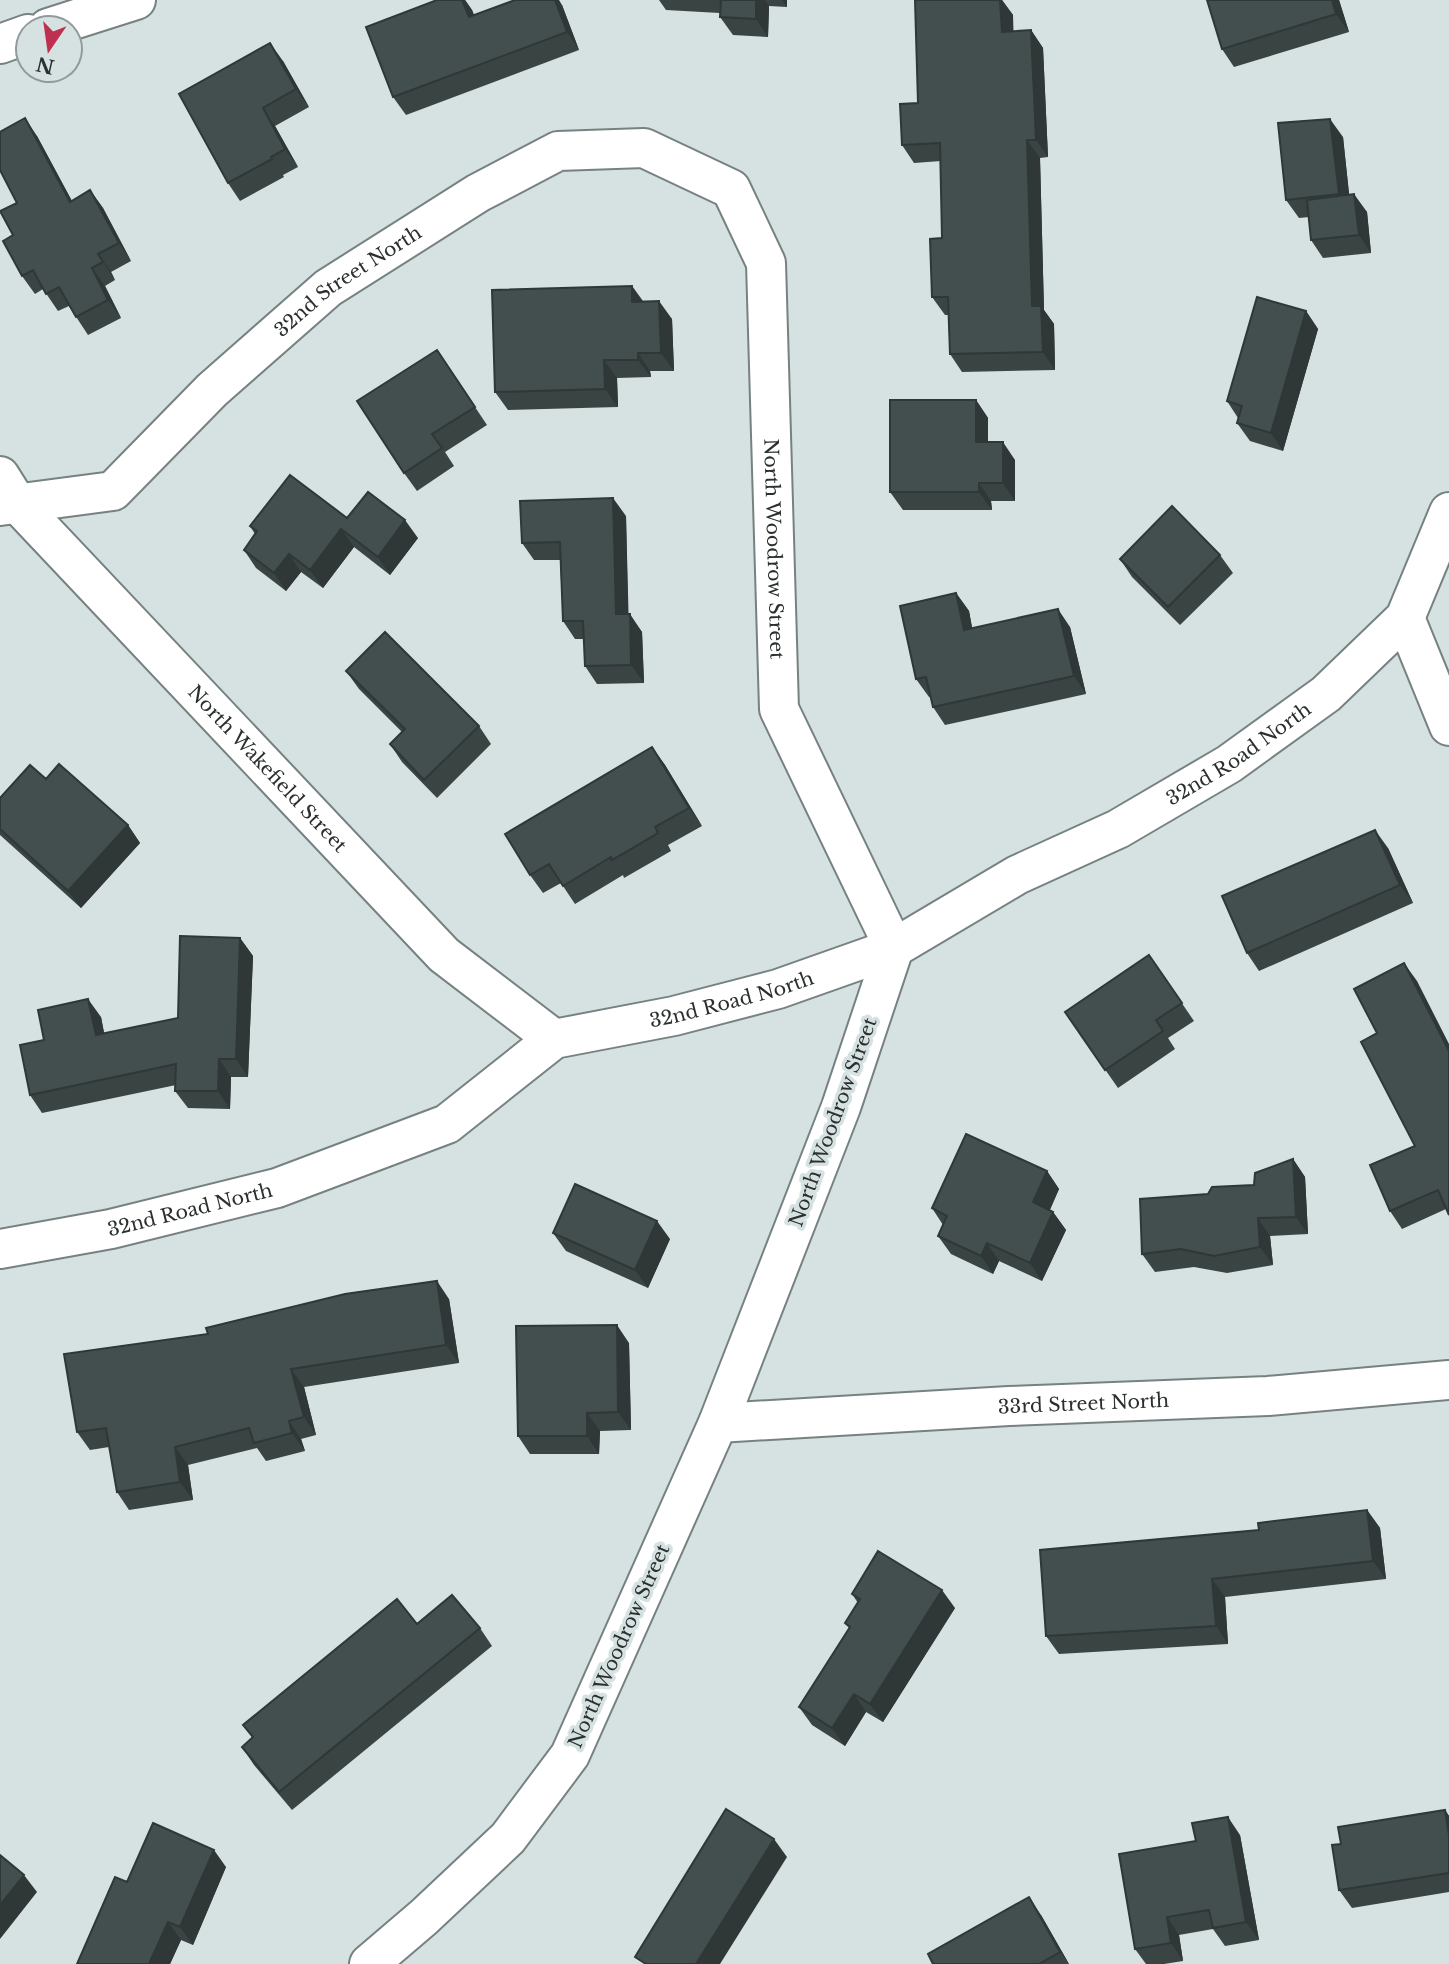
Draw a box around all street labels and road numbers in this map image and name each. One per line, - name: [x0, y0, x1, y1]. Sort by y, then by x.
- street label: 32nd Street North: [270, 220, 425, 341]
- street label: North Woodrow Street: [760, 438, 789, 660]
- street label: North Wakefield Street: [183, 680, 353, 857]
- street label: 32nd Road North: [1162, 697, 1315, 810]
- street label: 32nd Road North: [647, 966, 817, 1032]
- street label: North Woodrow Street: [784, 1014, 882, 1230]
- street label: 32nd Road North: [105, 1178, 275, 1241]
- street label: 33rd Street North: [997, 1388, 1170, 1418]
- street label: North Woodrow Street: [564, 1540, 675, 1751]

